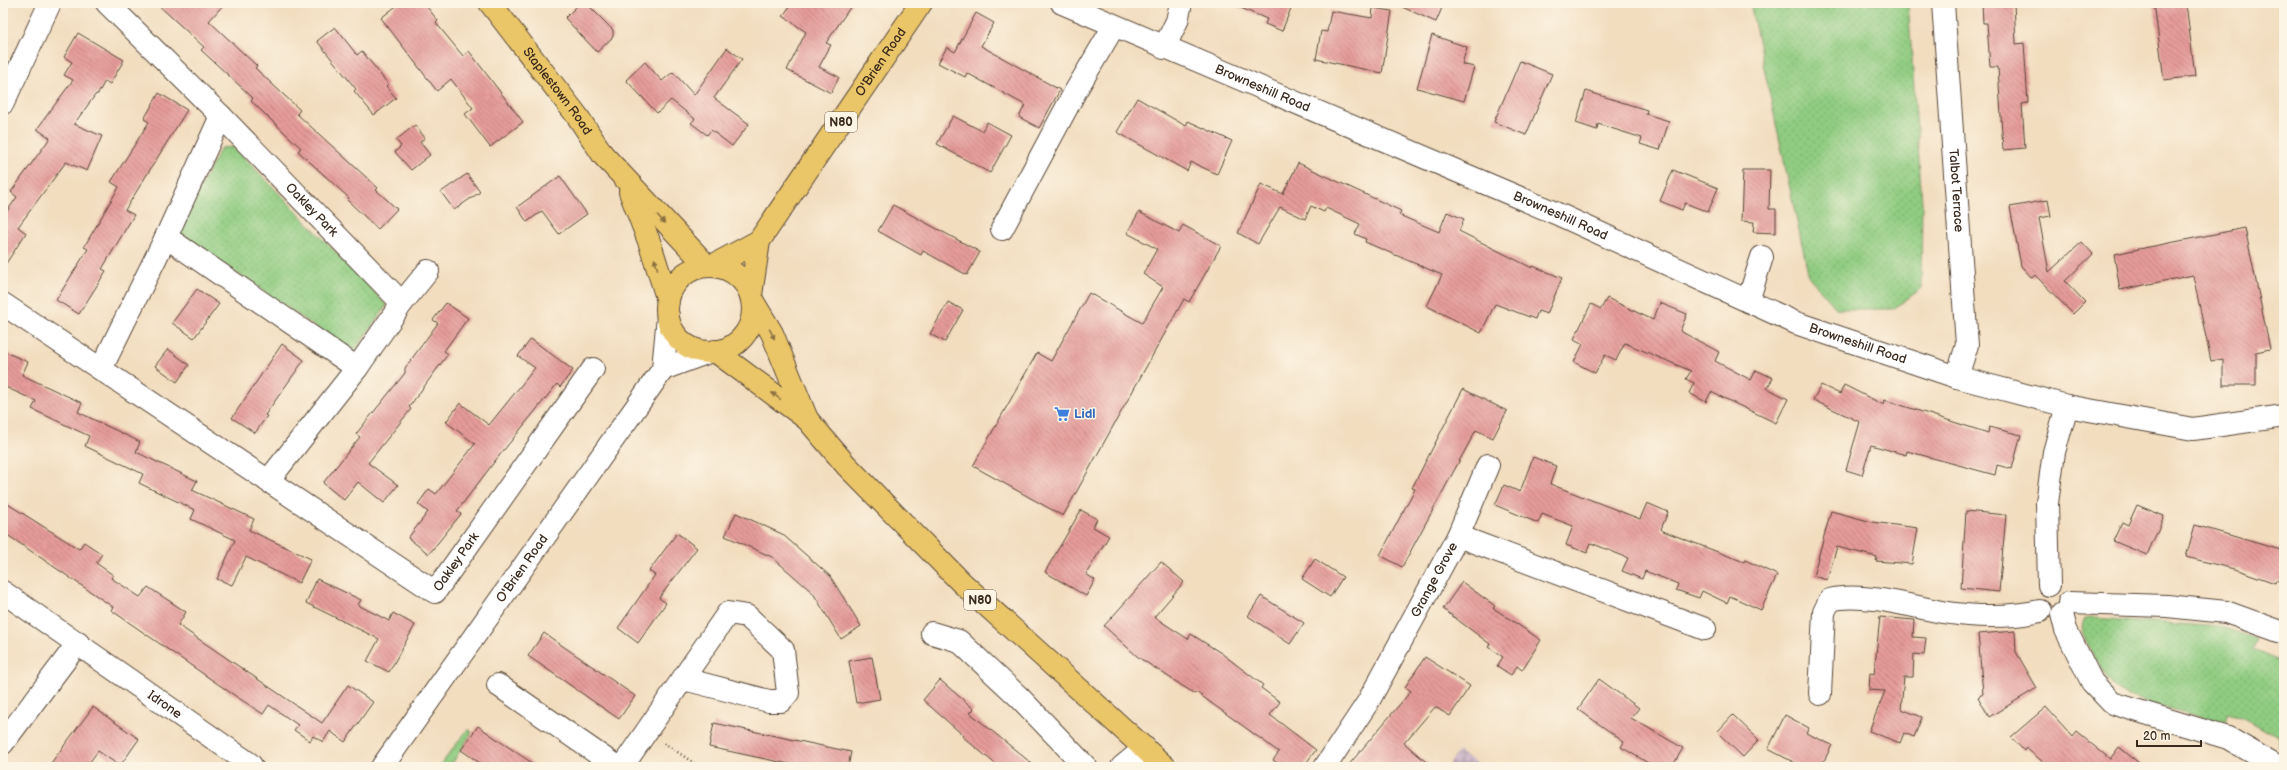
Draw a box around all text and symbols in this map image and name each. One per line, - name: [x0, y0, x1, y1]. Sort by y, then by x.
- street label: O'Brien Road: [852, 25, 910, 99]
- street label: Staplestown Road: [519, 44, 595, 138]
- street label: Browneshill Road: [1213, 61, 1313, 116]
- road number: N80: [825, 112, 857, 132]
- street label: Talbot Terrace: [1945, 148, 1967, 233]
- street label: Oakley Park: [282, 180, 342, 240]
- street label: Browneshill Road: [1511, 188, 1610, 244]
- one-way arrow: [656, 213, 665, 224]
- one-way arrow: [653, 258, 659, 270]
- street label: Browneshill Road: [1807, 320, 1909, 368]
- one-way arrow: [768, 328, 775, 339]
- one-way arrow: [770, 391, 781, 400]
- supermarket icon: Lidl: [1053, 405, 1071, 423]
- place label: Lidl: [1074, 406, 1096, 422]
- street label: Oakley Park: [430, 529, 483, 595]
- street label: O'Brien Road: [493, 531, 552, 606]
- street label: Grange Grove: [1407, 539, 1461, 620]
- road number: N80: [964, 590, 996, 610]
- street label: Idrone: [144, 687, 185, 722]
- scale bar: [2137, 722, 2201, 748]
- text: 20 m: [2143, 729, 2170, 744]

